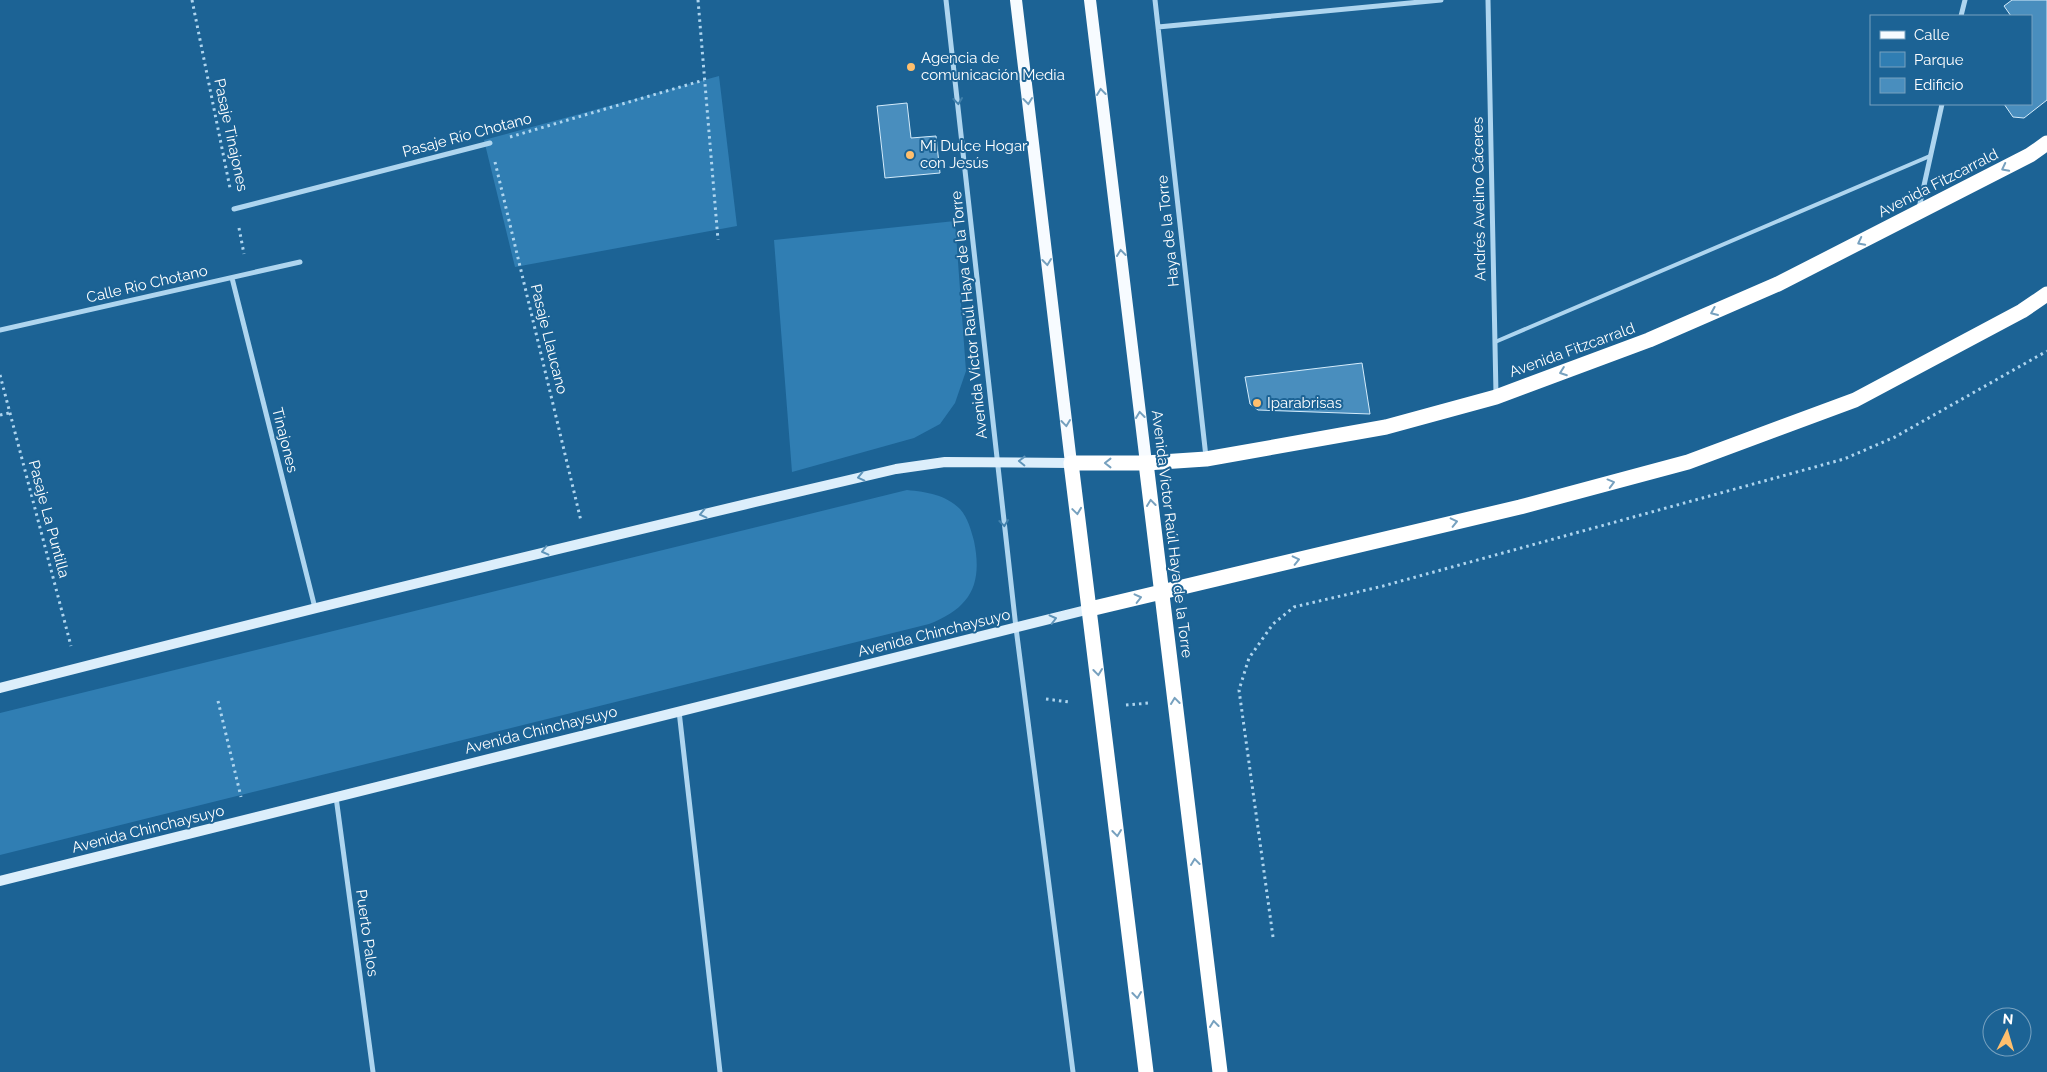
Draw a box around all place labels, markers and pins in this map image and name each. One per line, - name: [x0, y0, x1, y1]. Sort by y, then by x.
- place label: Agencia de comunicación Media: [921, 49, 1065, 84]
- marker: Agencia de comunicación Media: [905, 61, 917, 73]
- place label: Mi Dulce Hogar con Jesús: [920, 137, 1028, 172]
- marker: Mi Dulce Hogar con Jesús: [904, 149, 916, 161]
- place label: Iparabrisas: [1267, 394, 1342, 412]
- marker: Iparabrisas: [1251, 397, 1263, 409]

